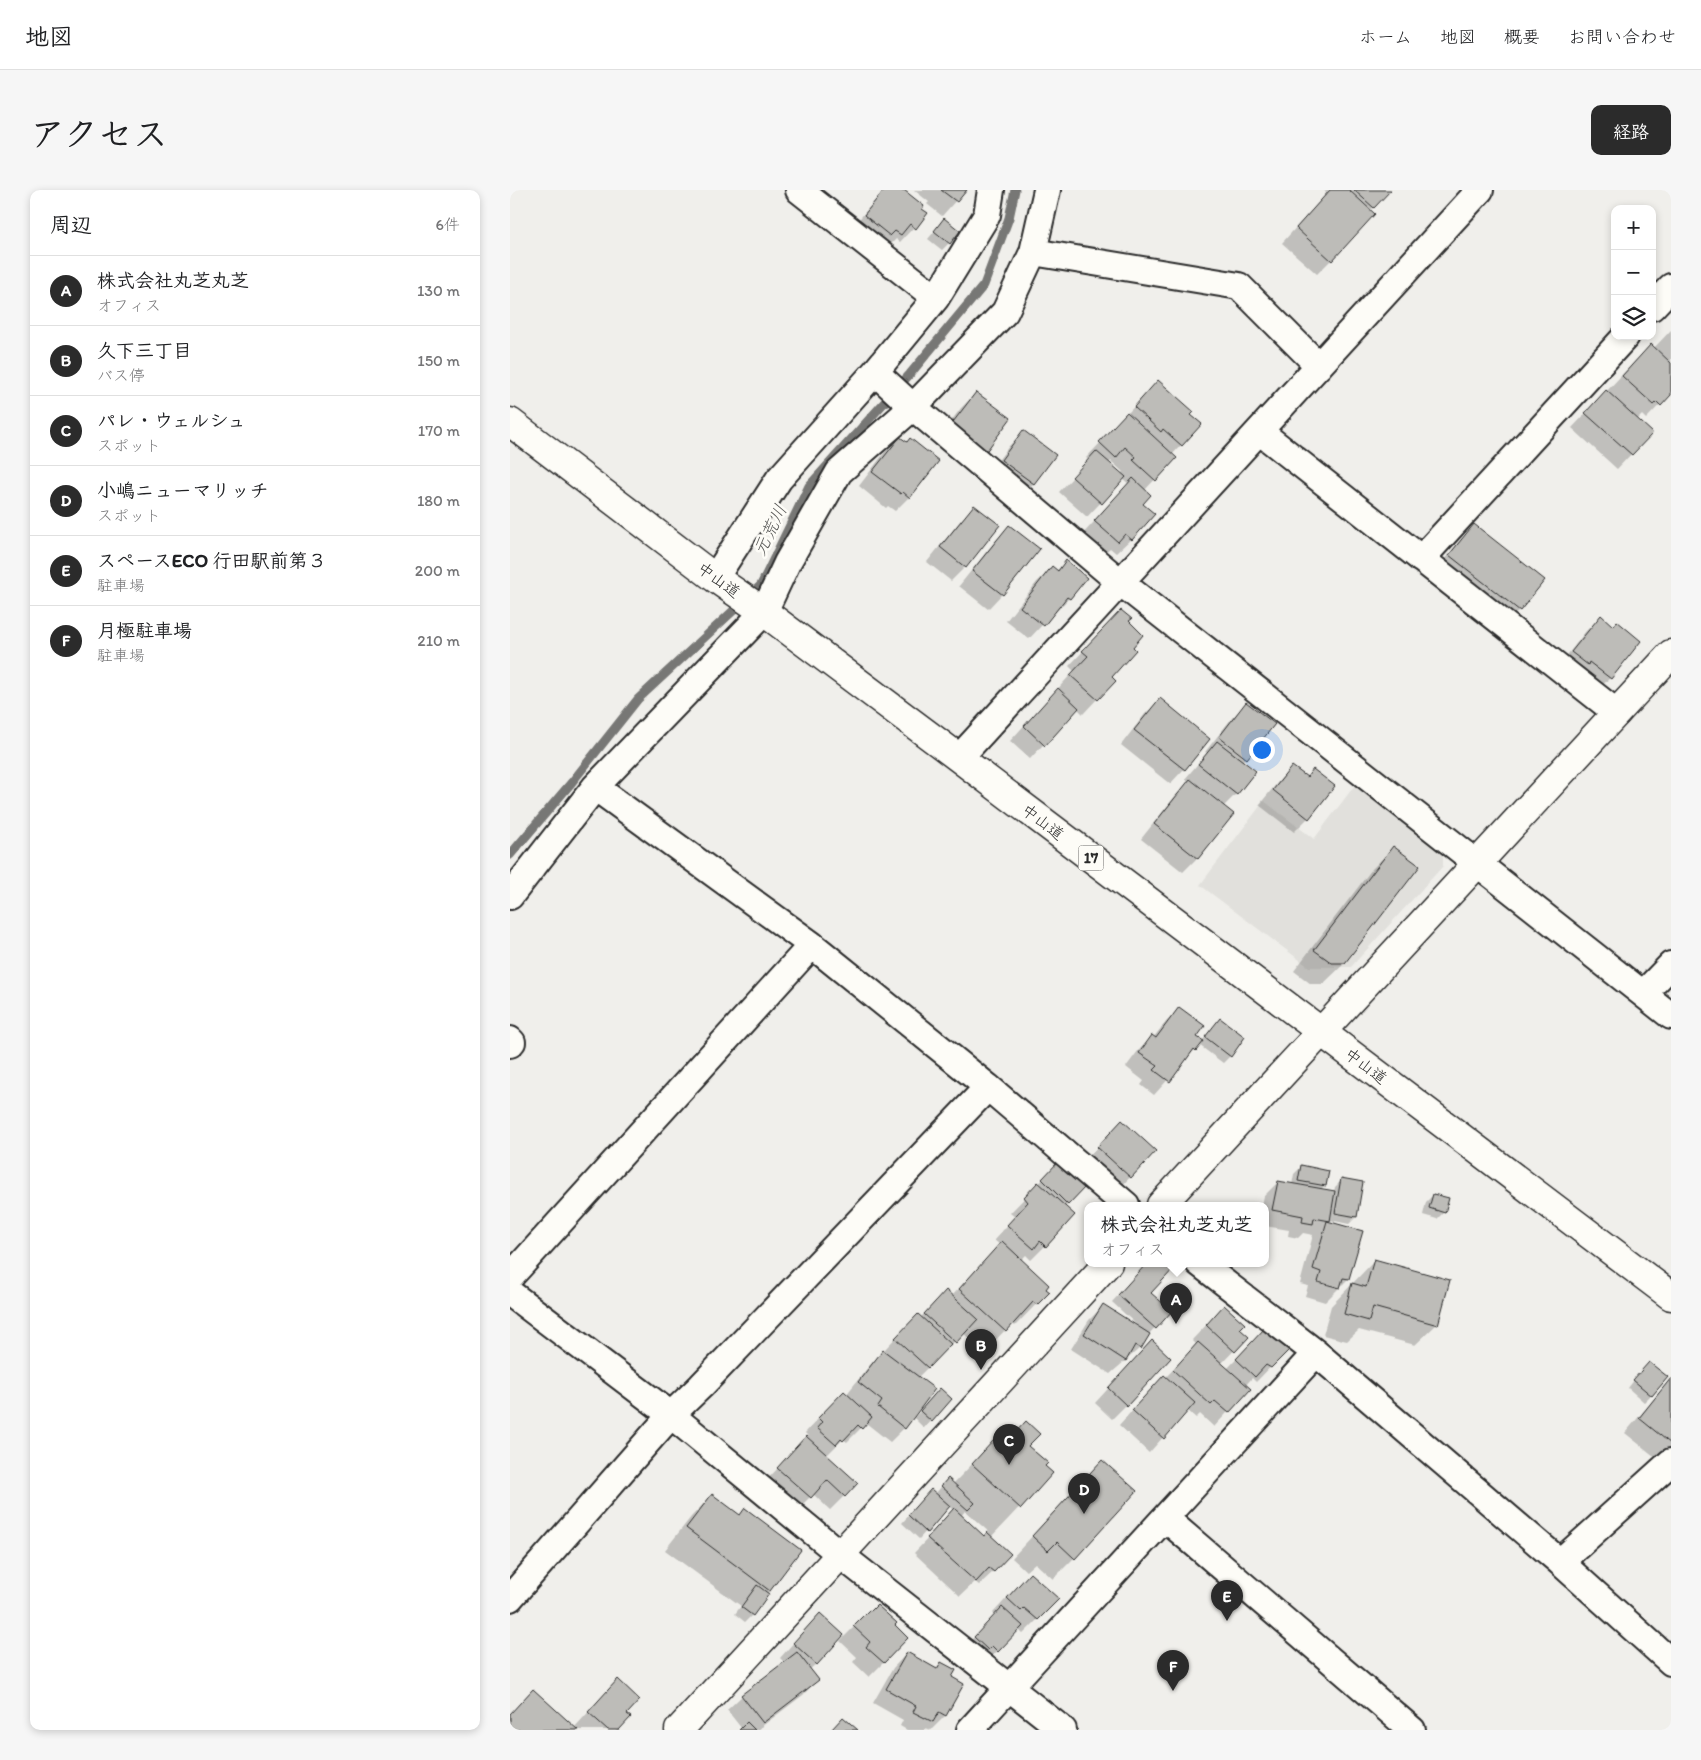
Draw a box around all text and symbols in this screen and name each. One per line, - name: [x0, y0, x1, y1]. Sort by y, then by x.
- text: 地図: [25, 22, 73, 51]
- text: ホーム: [1359, 26, 1412, 48]
- text: 地図: [1440, 26, 1476, 48]
- text: 概要: [1504, 26, 1540, 48]
- text: お問い合わせ: [1568, 26, 1676, 48]
- button: 経路: [1591, 105, 1671, 155]
- text: アクセス: [30, 113, 168, 155]
- map controls: [1611, 205, 1656, 340]
- button: +: [1611, 205, 1656, 250]
- text: 周辺: [50, 212, 92, 237]
- text: 6件: [436, 215, 460, 234]
- button: −: [1611, 250, 1656, 295]
- text: 株式会社丸芝丸芝: [97, 269, 249, 292]
- text: A: [61, 281, 71, 300]
- text: 130 m: [417, 281, 460, 300]
- button: layers: [1611, 295, 1656, 340]
- text: オフィス: [97, 296, 161, 315]
- text: 久下三丁目: [97, 339, 192, 362]
- text: B: [61, 351, 71, 370]
- text: 150 m: [417, 351, 460, 370]
- text: バス停: [97, 366, 145, 385]
- text: パレ・ウェルシュ: [97, 409, 246, 432]
- text: C: [61, 421, 71, 440]
- text: 170 m: [418, 421, 460, 440]
- text: スポット: [97, 436, 161, 455]
- text: 小嶋ニューマリッチ: [97, 479, 268, 502]
- text: D: [61, 491, 71, 510]
- text: 180 m: [417, 491, 460, 510]
- water label: 元荒川: [748, 501, 792, 559]
- text: スポット: [97, 506, 161, 525]
- text: スペースECO 行田駅前第３: [97, 549, 327, 572]
- street label: 中山道: [694, 558, 744, 602]
- text: E: [62, 561, 70, 580]
- text: 200 m: [415, 561, 460, 580]
- text: 駐車場: [97, 576, 145, 595]
- text: 月極駐車場: [97, 619, 192, 642]
- text: F: [62, 631, 70, 650]
- text: 210 m: [417, 631, 460, 650]
- text: 駐車場: [97, 646, 145, 665]
- your location: [1249, 737, 1275, 763]
- street label: 中山道: [1018, 800, 1068, 844]
- road number: 17: [1078, 846, 1104, 870]
- street label: 中山道: [1341, 1044, 1391, 1088]
- popup: [1084, 1202, 1269, 1267]
- text: 株式会社丸芝丸芝: [1100, 1213, 1253, 1236]
- text: オフィス: [1100, 1240, 1165, 1259]
- pin: A: [1160, 1283, 1192, 1324]
- pin: B: [965, 1329, 997, 1370]
- pin: C: [993, 1424, 1025, 1465]
- pin: D: [1068, 1473, 1100, 1514]
- pin: E: [1211, 1580, 1243, 1621]
- pin: F: [1157, 1650, 1189, 1691]

